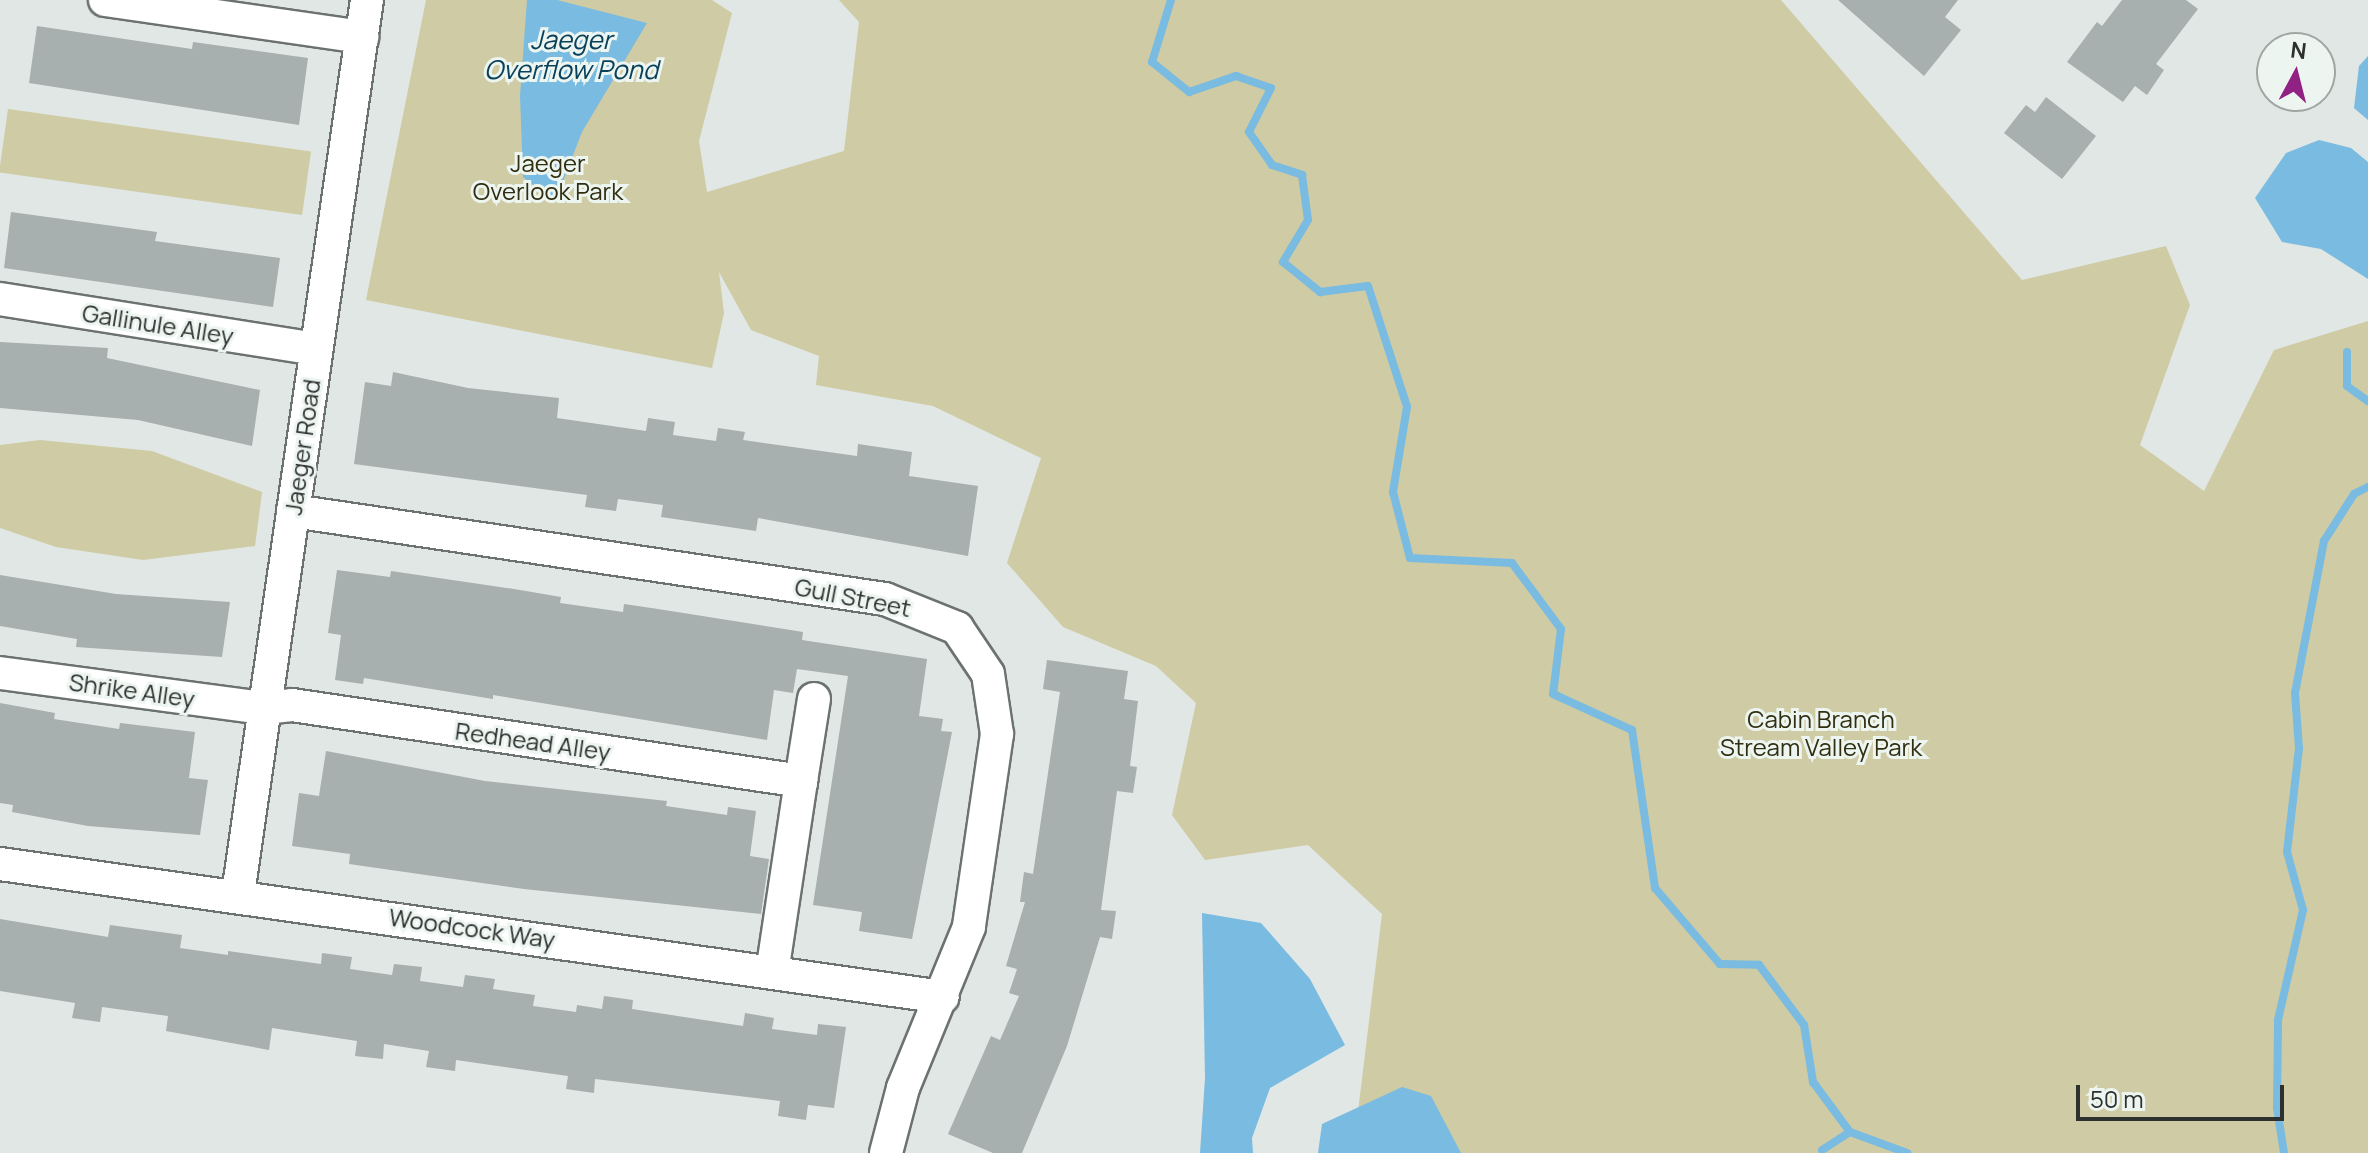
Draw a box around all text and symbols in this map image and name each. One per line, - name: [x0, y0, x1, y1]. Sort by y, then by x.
- water label: Jaeger Overflow Pond: [484, 24, 658, 86]
- north arrow: [2256, 32, 2336, 112]
- text: N: [2289, 34, 2308, 66]
- park label: Jaeger Overlook Park: [473, 149, 623, 205]
- street label: Gallinule Alley: [80, 298, 236, 350]
- street label: Jaeger Road: [278, 377, 326, 517]
- street label: Gull Street: [792, 572, 914, 622]
- street label: Shrike Alley: [67, 667, 197, 713]
- park label: Cabin Branch Stream Valley Park: [1720, 705, 1922, 761]
- street label: Redhead Alley: [453, 716, 613, 766]
- street label: Woodcock Way: [387, 902, 557, 954]
- scale bar: [2080, 1069, 2288, 1119]
- text: 50 m: [2090, 1082, 2144, 1115]

